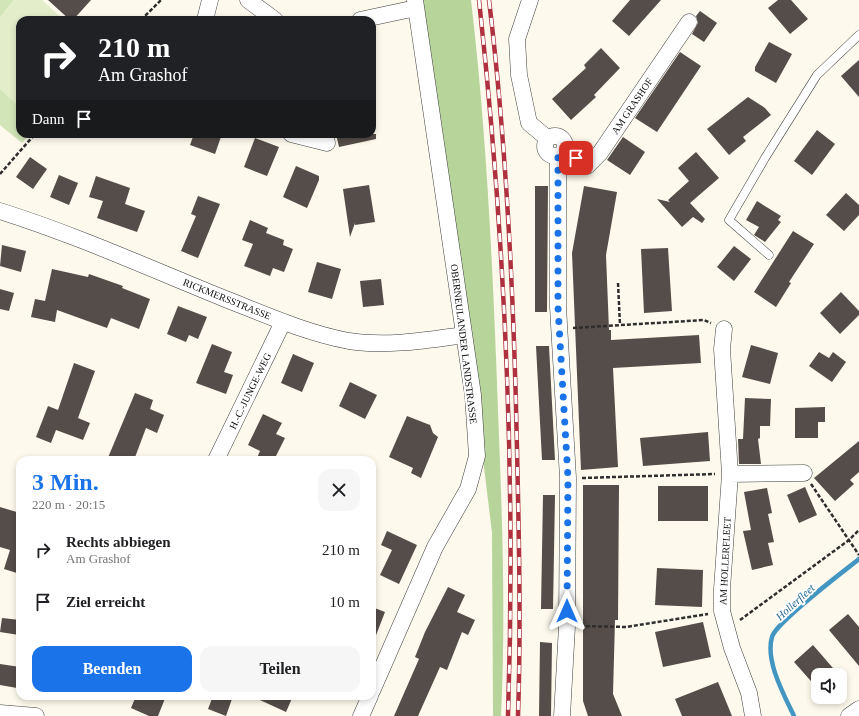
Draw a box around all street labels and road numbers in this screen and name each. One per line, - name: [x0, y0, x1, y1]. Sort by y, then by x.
- street label: AM GRASHOF: [609, 75, 655, 136]
- street label: OBERNEULANDER LANDSTRASSE: [449, 264, 479, 424]
- street label: RICKMERSSTRASSE: [181, 276, 273, 322]
- street label: H.-C.-JUNGE-WEG: [227, 351, 273, 431]
- street label: AM HOLLERFLEET: [717, 517, 733, 605]

